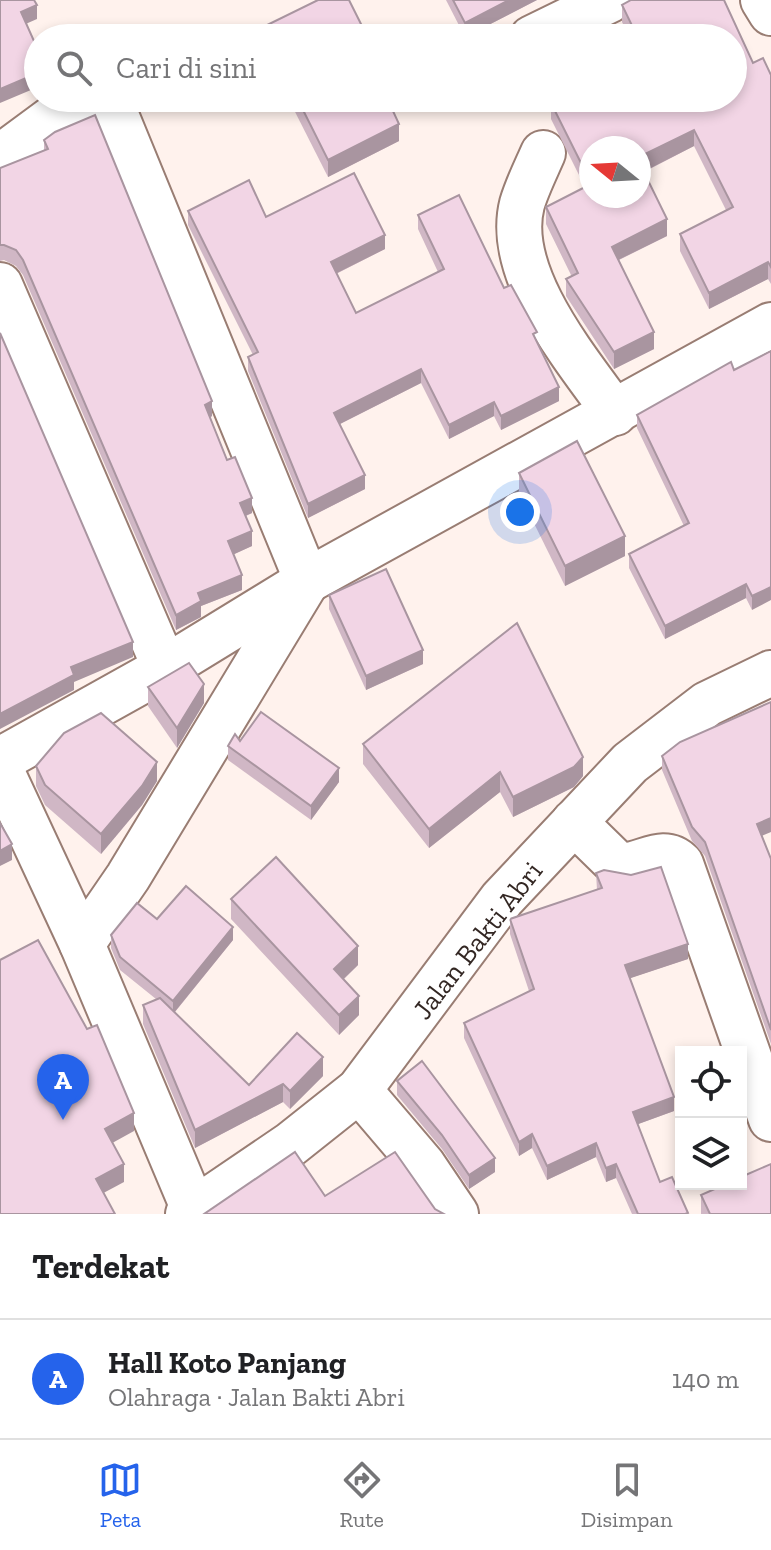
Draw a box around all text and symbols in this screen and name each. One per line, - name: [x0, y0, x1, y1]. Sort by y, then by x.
- search box: [24, 24, 747, 112]
- icon: search: [52, 46, 96, 90]
- text: Cari di sini: [116, 50, 257, 86]
- north arrow: [579, 136, 651, 208]
- your location: [500, 492, 540, 532]
- street label: Jalan Bakti Abri: [406, 855, 549, 1025]
- map controls: [675, 1046, 747, 1190]
- button: locate: [675, 1046, 747, 1118]
- pin: A: [37, 1054, 89, 1120]
- button: layers: [675, 1118, 747, 1190]
- text: Terdekat: [32, 1246, 169, 1287]
- text: Hall Koto Panjang: [108, 1345, 346, 1381]
- text: A: [49, 1363, 67, 1395]
- text: 140 m: [672, 1363, 739, 1395]
- text: Olahraga · Jalan Bakti Abri: [108, 1381, 405, 1413]
- tab: Peta: [98, 1458, 142, 1533]
- tab: Rute: [339, 1458, 384, 1533]
- tab: Disimpan: [581, 1458, 673, 1533]

